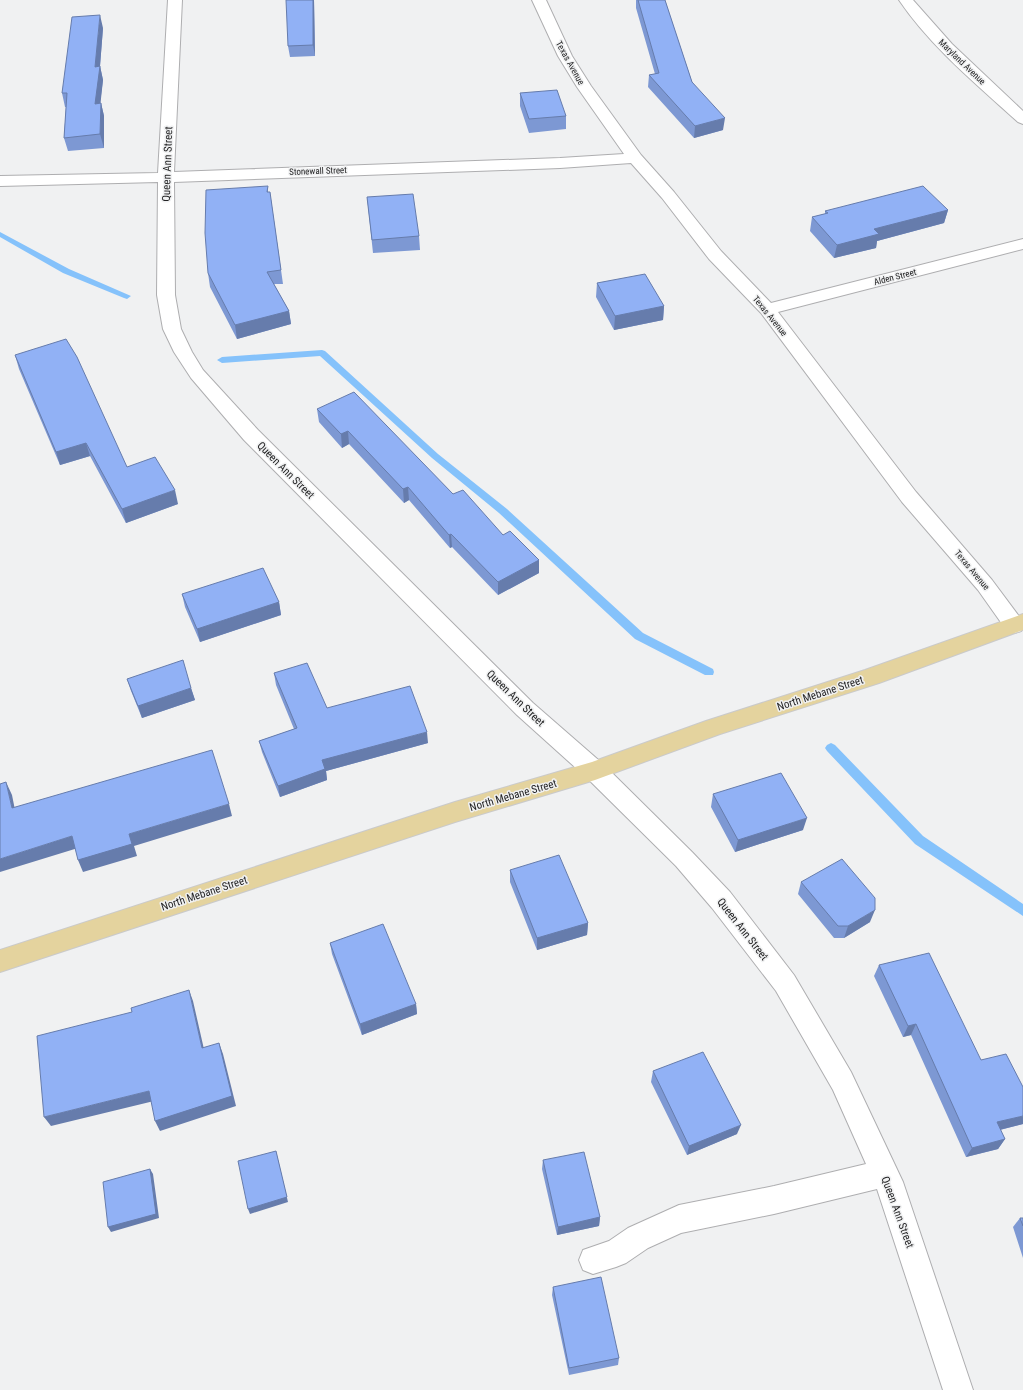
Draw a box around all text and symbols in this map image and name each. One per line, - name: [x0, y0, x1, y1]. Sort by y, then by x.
- street label: Maryland Avenue: [937, 37, 987, 87]
- street label: Texas Avenue: [554, 39, 586, 87]
- street label: Queen Ann Street: [160, 126, 175, 202]
- street label: Stonewall Street: [289, 165, 347, 177]
- street label: Alden Street: [873, 267, 918, 287]
- street label: Texas Avenue: [751, 294, 789, 338]
- street label: Queen Ann Street: [254, 439, 317, 502]
- street label: Texas Avenue: [952, 548, 992, 592]
- street label: Queen Ann Street: [484, 667, 547, 729]
- street label: North Mebane Street: [775, 673, 865, 714]
- street label: North Mebane Street: [468, 777, 558, 814]
- street label: North Mebane Street: [159, 873, 249, 914]
- street label: Queen Ann Street: [714, 896, 771, 963]
- street label: Queen Ann Street: [879, 1175, 917, 1250]

